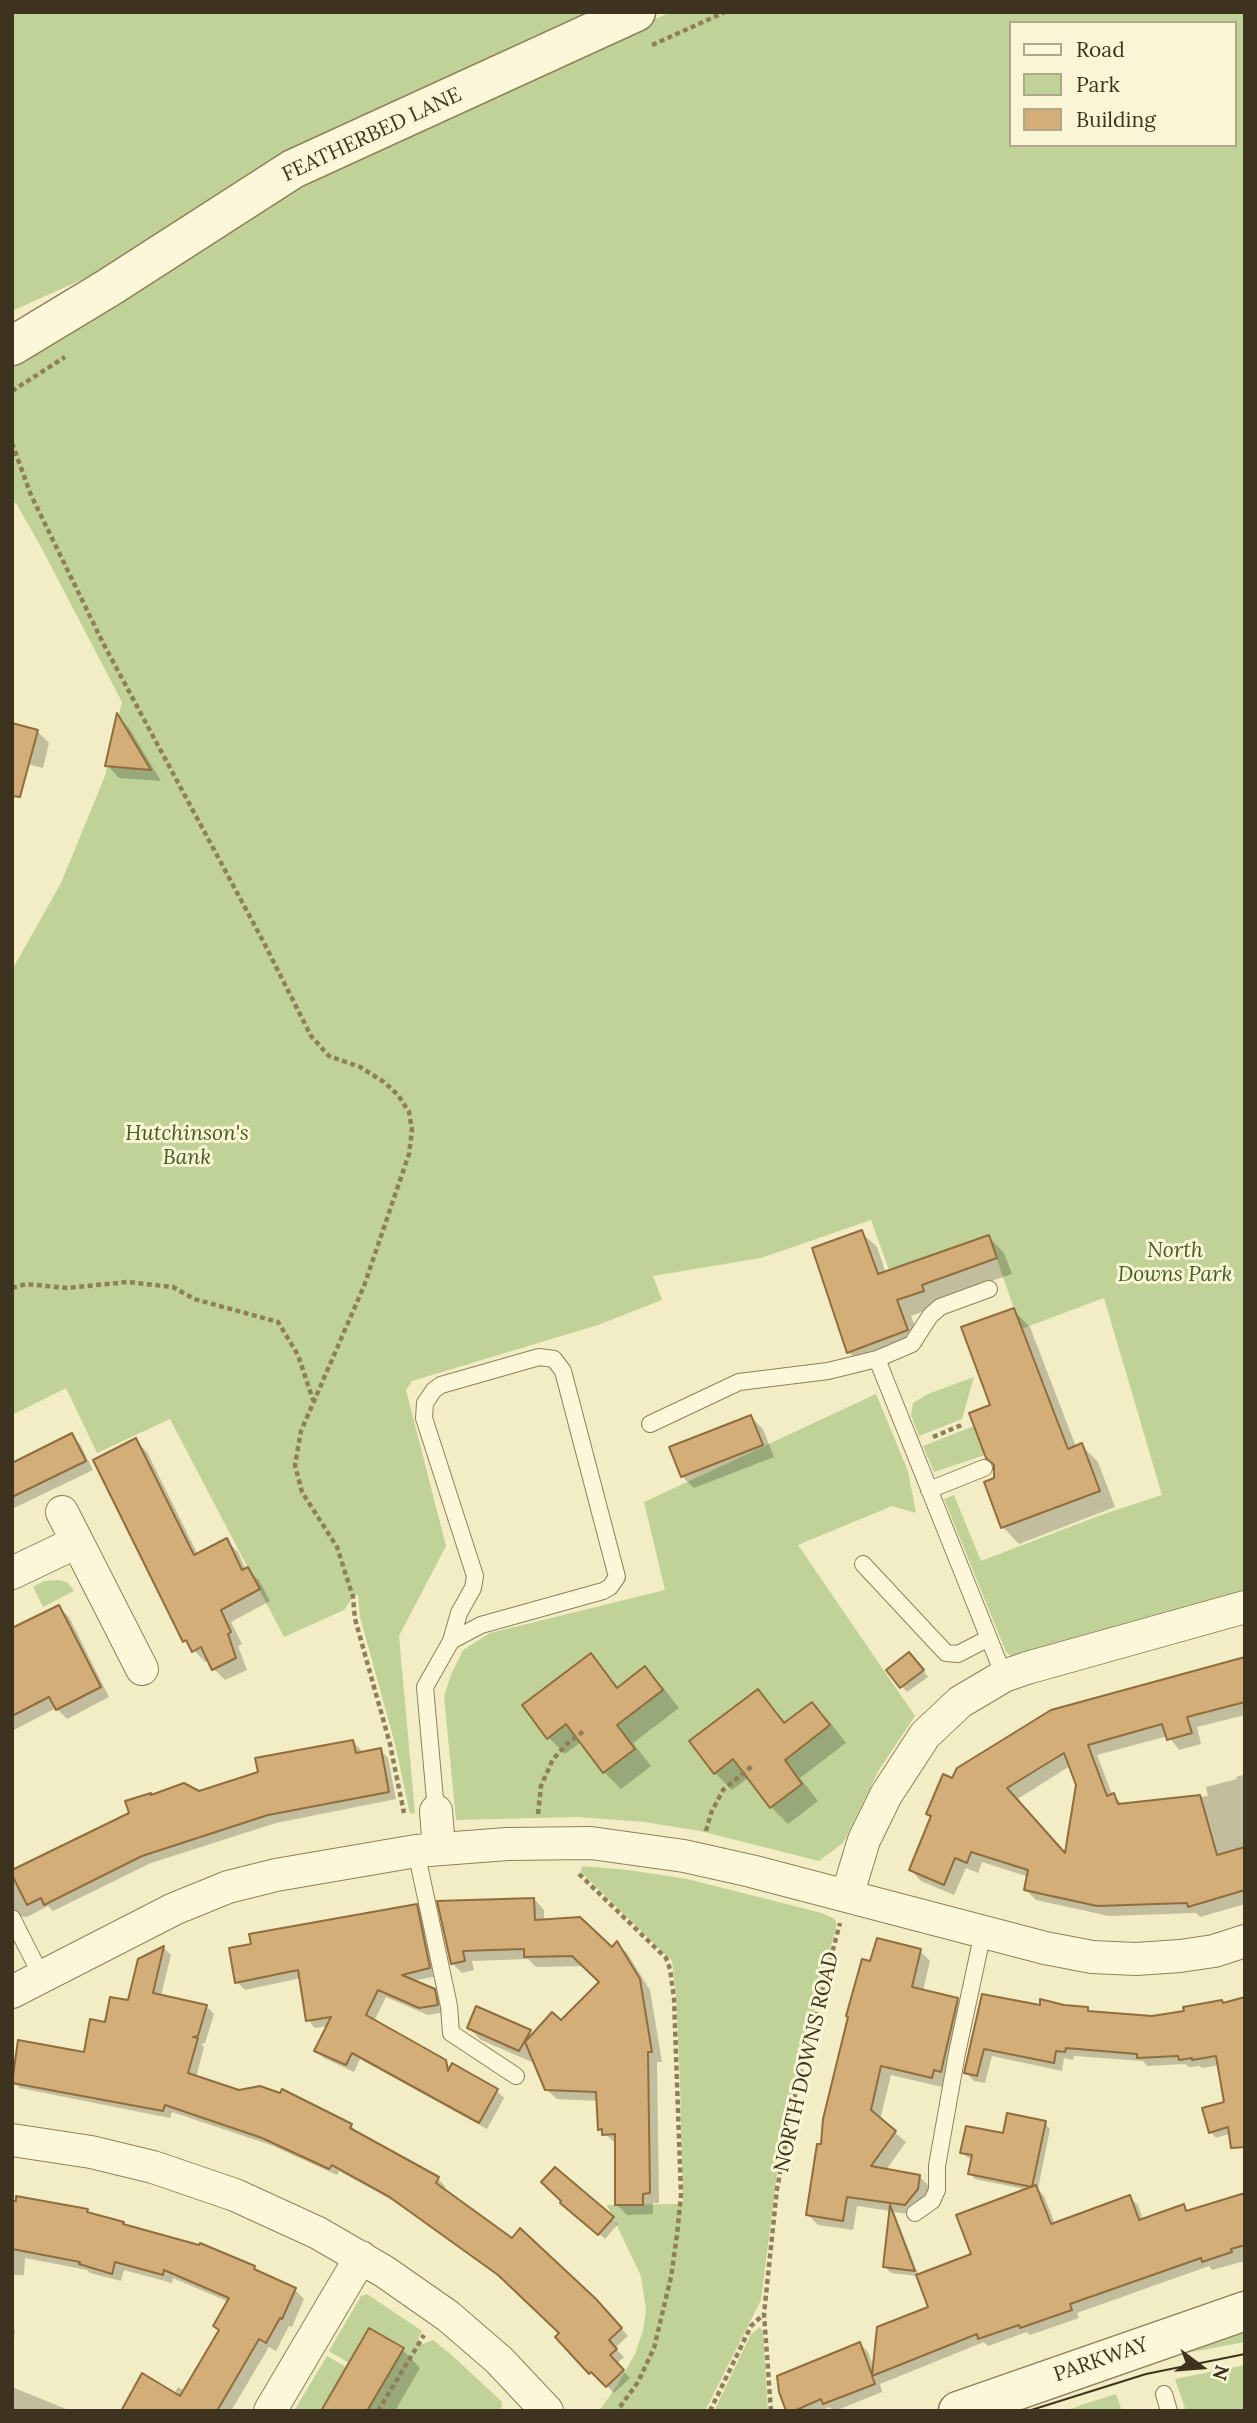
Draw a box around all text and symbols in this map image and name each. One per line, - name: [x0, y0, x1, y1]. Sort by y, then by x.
- legend: [1009, 21, 1236, 147]
- text: Road: [1076, 36, 1125, 63]
- text: Park: [1076, 71, 1120, 98]
- street label: FEATHERBED LANE: [278, 82, 466, 188]
- text: Building: [1076, 106, 1156, 133]
- park label: Hutchinson's Bank: [125, 1121, 249, 1171]
- park label: North Downs Park: [1118, 1238, 1232, 1288]
- street label: NORTH DOWNS ROAD: [769, 1949, 845, 2175]
- street label: PARKWAY: [1050, 2332, 1152, 2388]
- north arrow: [1166, 2332, 1236, 2402]
- text: N: [1208, 2362, 1235, 2383]

